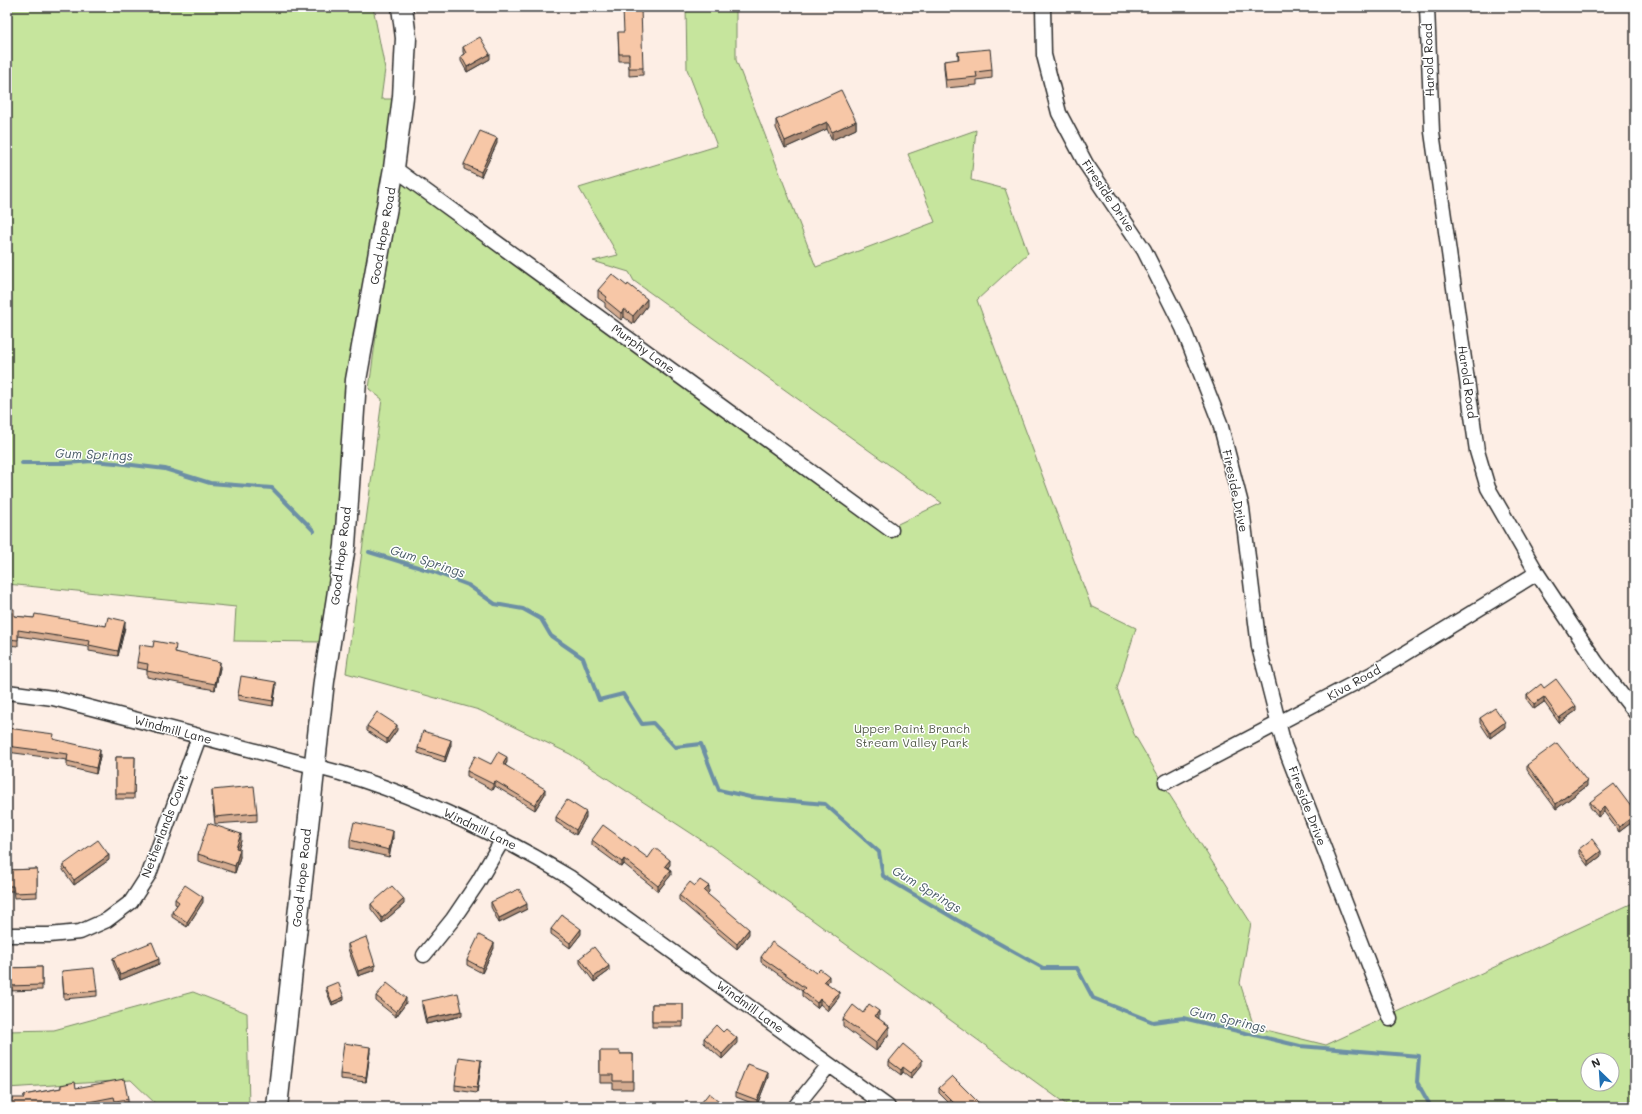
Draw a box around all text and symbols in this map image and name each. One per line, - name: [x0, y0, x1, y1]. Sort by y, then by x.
- street label: Harold Road: [1419, 23, 1437, 97]
- street label: Fireside Drive: [1079, 156, 1139, 235]
- street label: Good Hope Road: [366, 185, 399, 286]
- street label: Murphy Lane: [609, 320, 678, 376]
- street label: Harold Road: [1455, 344, 1481, 420]
- water label: Gum Springs: [55, 444, 133, 463]
- street label: Fireside Drive: [1219, 448, 1253, 534]
- street label: Good Hope Road: [326, 505, 354, 606]
- water label: Gum Springs: [388, 540, 468, 581]
- street label: Kiva Road: [1324, 661, 1383, 703]
- street label: Windmill Lane: [133, 711, 214, 747]
- park label: Upper Paint Branch Stream Valley Park: [854, 720, 970, 750]
- street label: Fireside Drive: [1285, 764, 1330, 848]
- street label: Netherlands Court: [137, 772, 191, 880]
- street label: Windmill Lane: [441, 803, 520, 853]
- street label: Good Hope Road: [288, 828, 314, 928]
- water label: Gum Springs: [889, 861, 965, 916]
- street label: Windmill Lane: [714, 976, 787, 1036]
- water label: Gum Springs: [1188, 1001, 1268, 1036]
- north arrow: [1580, 1052, 1620, 1092]
- text: N: [1589, 1054, 1603, 1071]

